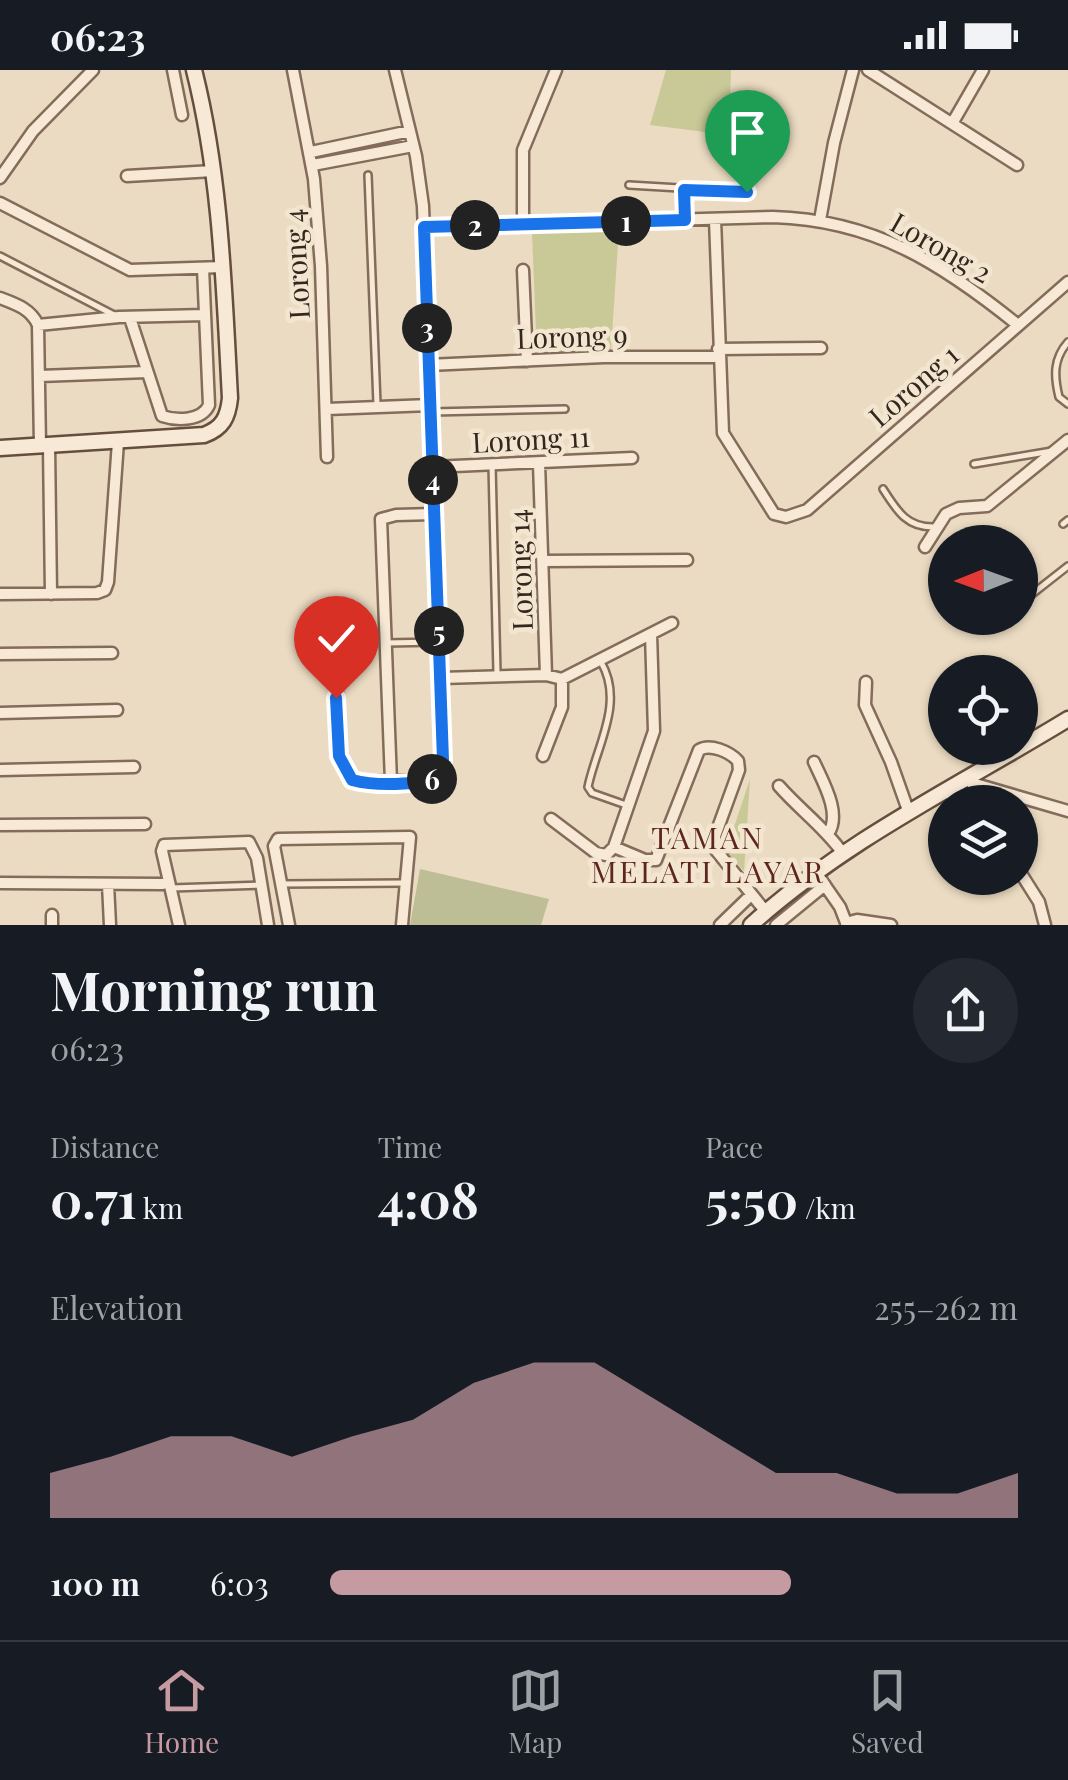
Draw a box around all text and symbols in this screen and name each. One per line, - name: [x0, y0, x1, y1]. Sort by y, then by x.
- text: 06:23: [50, 10, 145, 61]
- pin: [705, 90, 790, 193]
- icon: arrive: [720, 105, 775, 160]
- pin: 1: [601, 196, 651, 246]
- pin: 2: [450, 200, 500, 250]
- text: 1: [621, 202, 631, 239]
- street label: Lorong 2: [885, 203, 999, 290]
- text: 2: [468, 206, 482, 243]
- street label: Lorong 4: [274, 208, 317, 320]
- pin: 3: [402, 303, 452, 353]
- text: 3: [420, 309, 434, 346]
- street label: Lorong 9: [516, 315, 628, 356]
- street label: Lorong 1: [860, 336, 966, 434]
- street label: Lorong 11: [471, 417, 591, 460]
- pin: 4: [408, 455, 458, 505]
- text: 4: [426, 461, 440, 498]
- street label: Lorong 14: [499, 509, 540, 631]
- north arrow: [928, 525, 1038, 635]
- map controls: [928, 525, 1038, 895]
- pin: [294, 596, 379, 699]
- pin: 5: [414, 606, 464, 656]
- icon: check: [309, 611, 364, 666]
- text: 5: [433, 612, 445, 649]
- button: locate: [928, 655, 1038, 765]
- pin: 6: [407, 754, 457, 804]
- text: 6: [424, 760, 440, 797]
- button: layers: [928, 785, 1038, 895]
- district label: TAMAN MELATI LAYAR: [591, 817, 825, 891]
- text: Morning run: [50, 951, 377, 1025]
- button: share: [913, 958, 1018, 1063]
- text: 06:23: [50, 1026, 124, 1069]
- text: Distance: [50, 1128, 159, 1165]
- text: Time: [378, 1128, 442, 1165]
- text: Pace: [705, 1128, 763, 1165]
- text: 0.71: [50, 1165, 137, 1232]
- text: 4:08: [378, 1165, 479, 1232]
- text: 5:50: [705, 1165, 798, 1232]
- text: km: [137, 1189, 183, 1226]
- text: /km: [798, 1189, 856, 1226]
- text: Elevation: [50, 1285, 183, 1328]
- text: 255–262 m: [874, 1285, 1018, 1328]
- text: 100 m: [50, 1561, 140, 1604]
- text: 6:03: [210, 1561, 269, 1604]
- tab: Home: [144, 1663, 219, 1760]
- tab: Map: [508, 1663, 563, 1760]
- tab: Saved: [851, 1663, 924, 1760]

